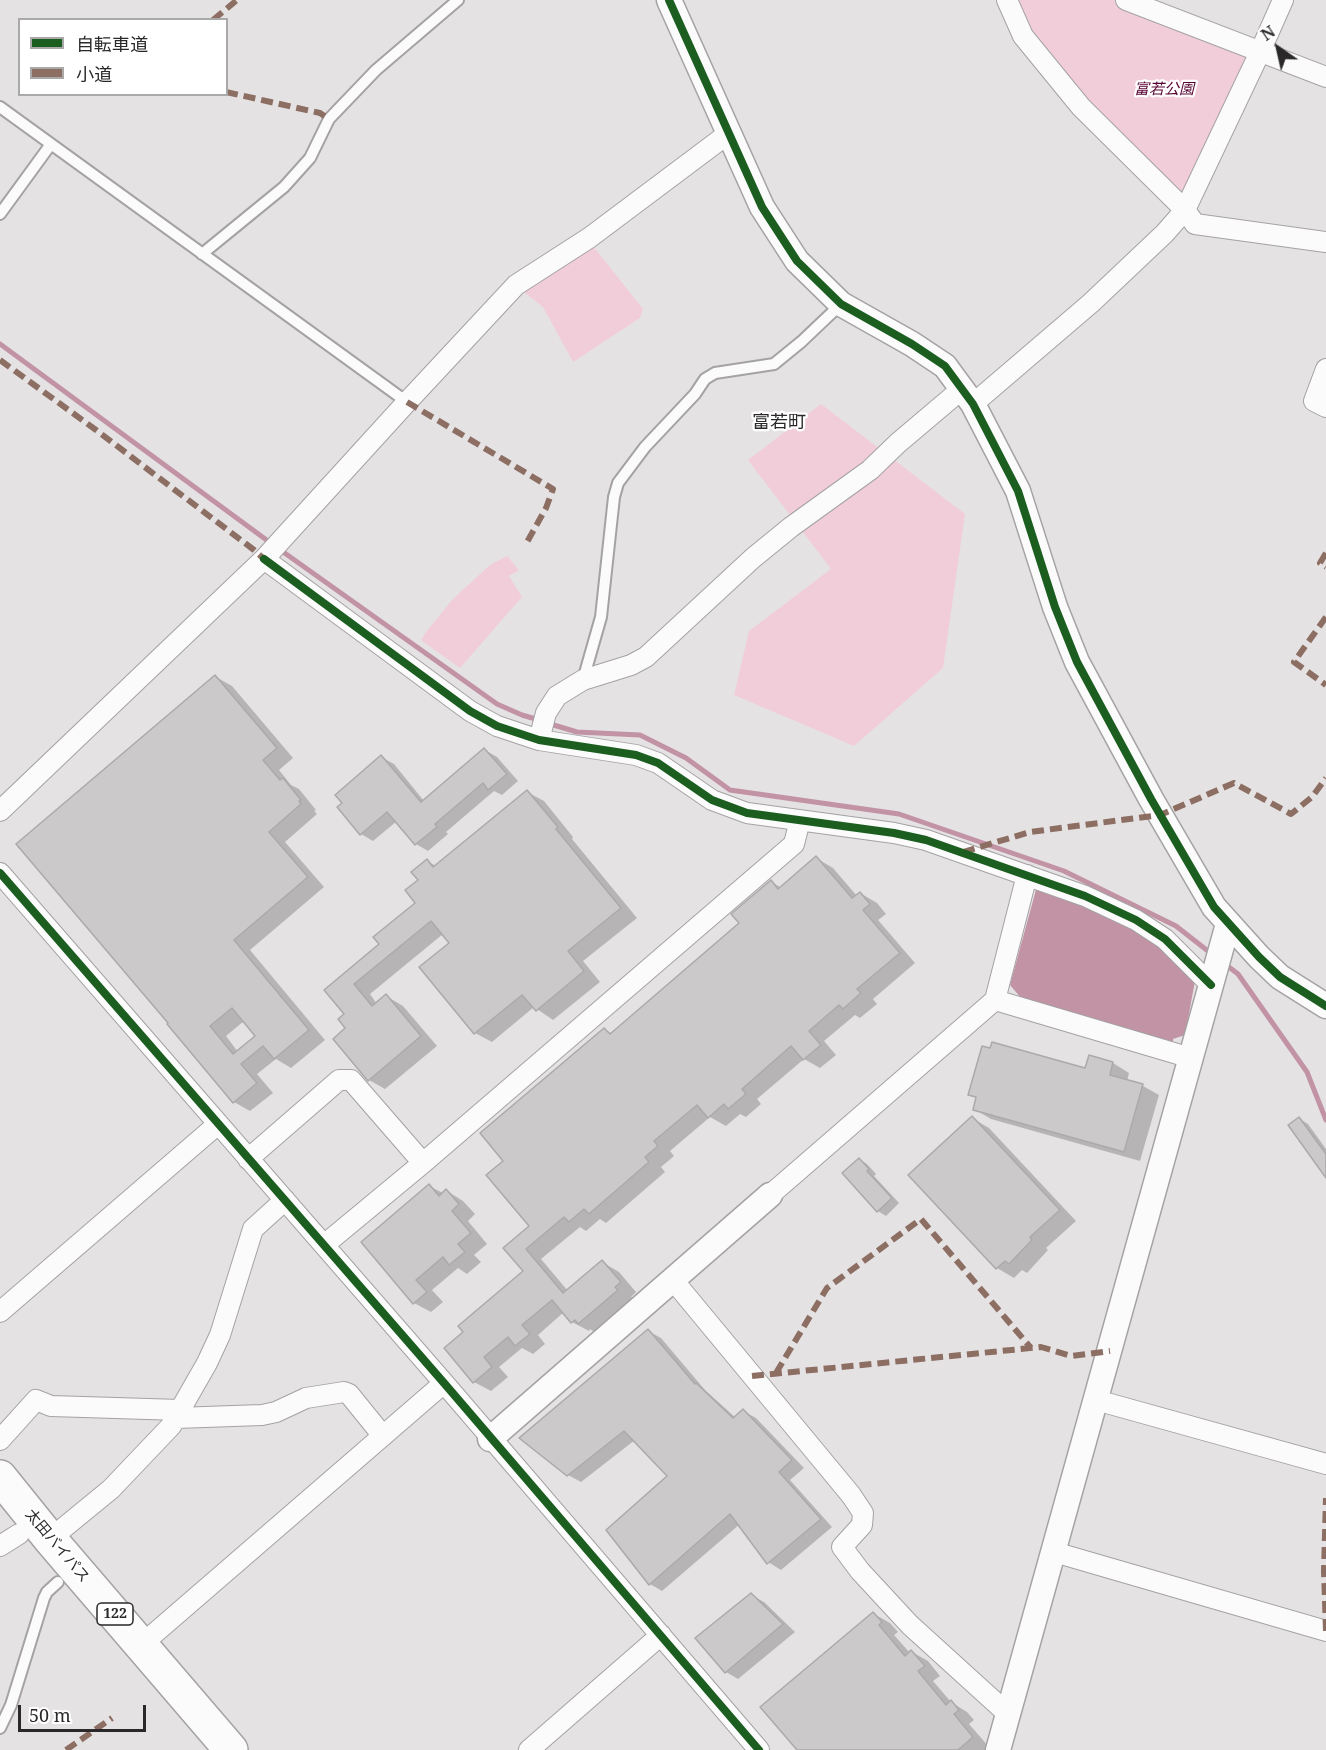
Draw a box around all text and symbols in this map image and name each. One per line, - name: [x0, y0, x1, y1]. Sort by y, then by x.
- legend: [18, 18, 228, 96]
- north arrow: [1248, 18, 1308, 78]
- text: N: [1257, 20, 1279, 46]
- text: 自転車道: [76, 32, 148, 56]
- text: 小道: [76, 62, 112, 86]
- park label: 富若公園: [1134, 81, 1194, 99]
- district label: 富若町: [752, 412, 806, 434]
- street label: 太田バイパス: [21, 1506, 93, 1586]
- road number: 122: [97, 1603, 133, 1625]
- scale bar: [21, 1693, 148, 1731]
- text: 50 m: [29, 1703, 71, 1727]

